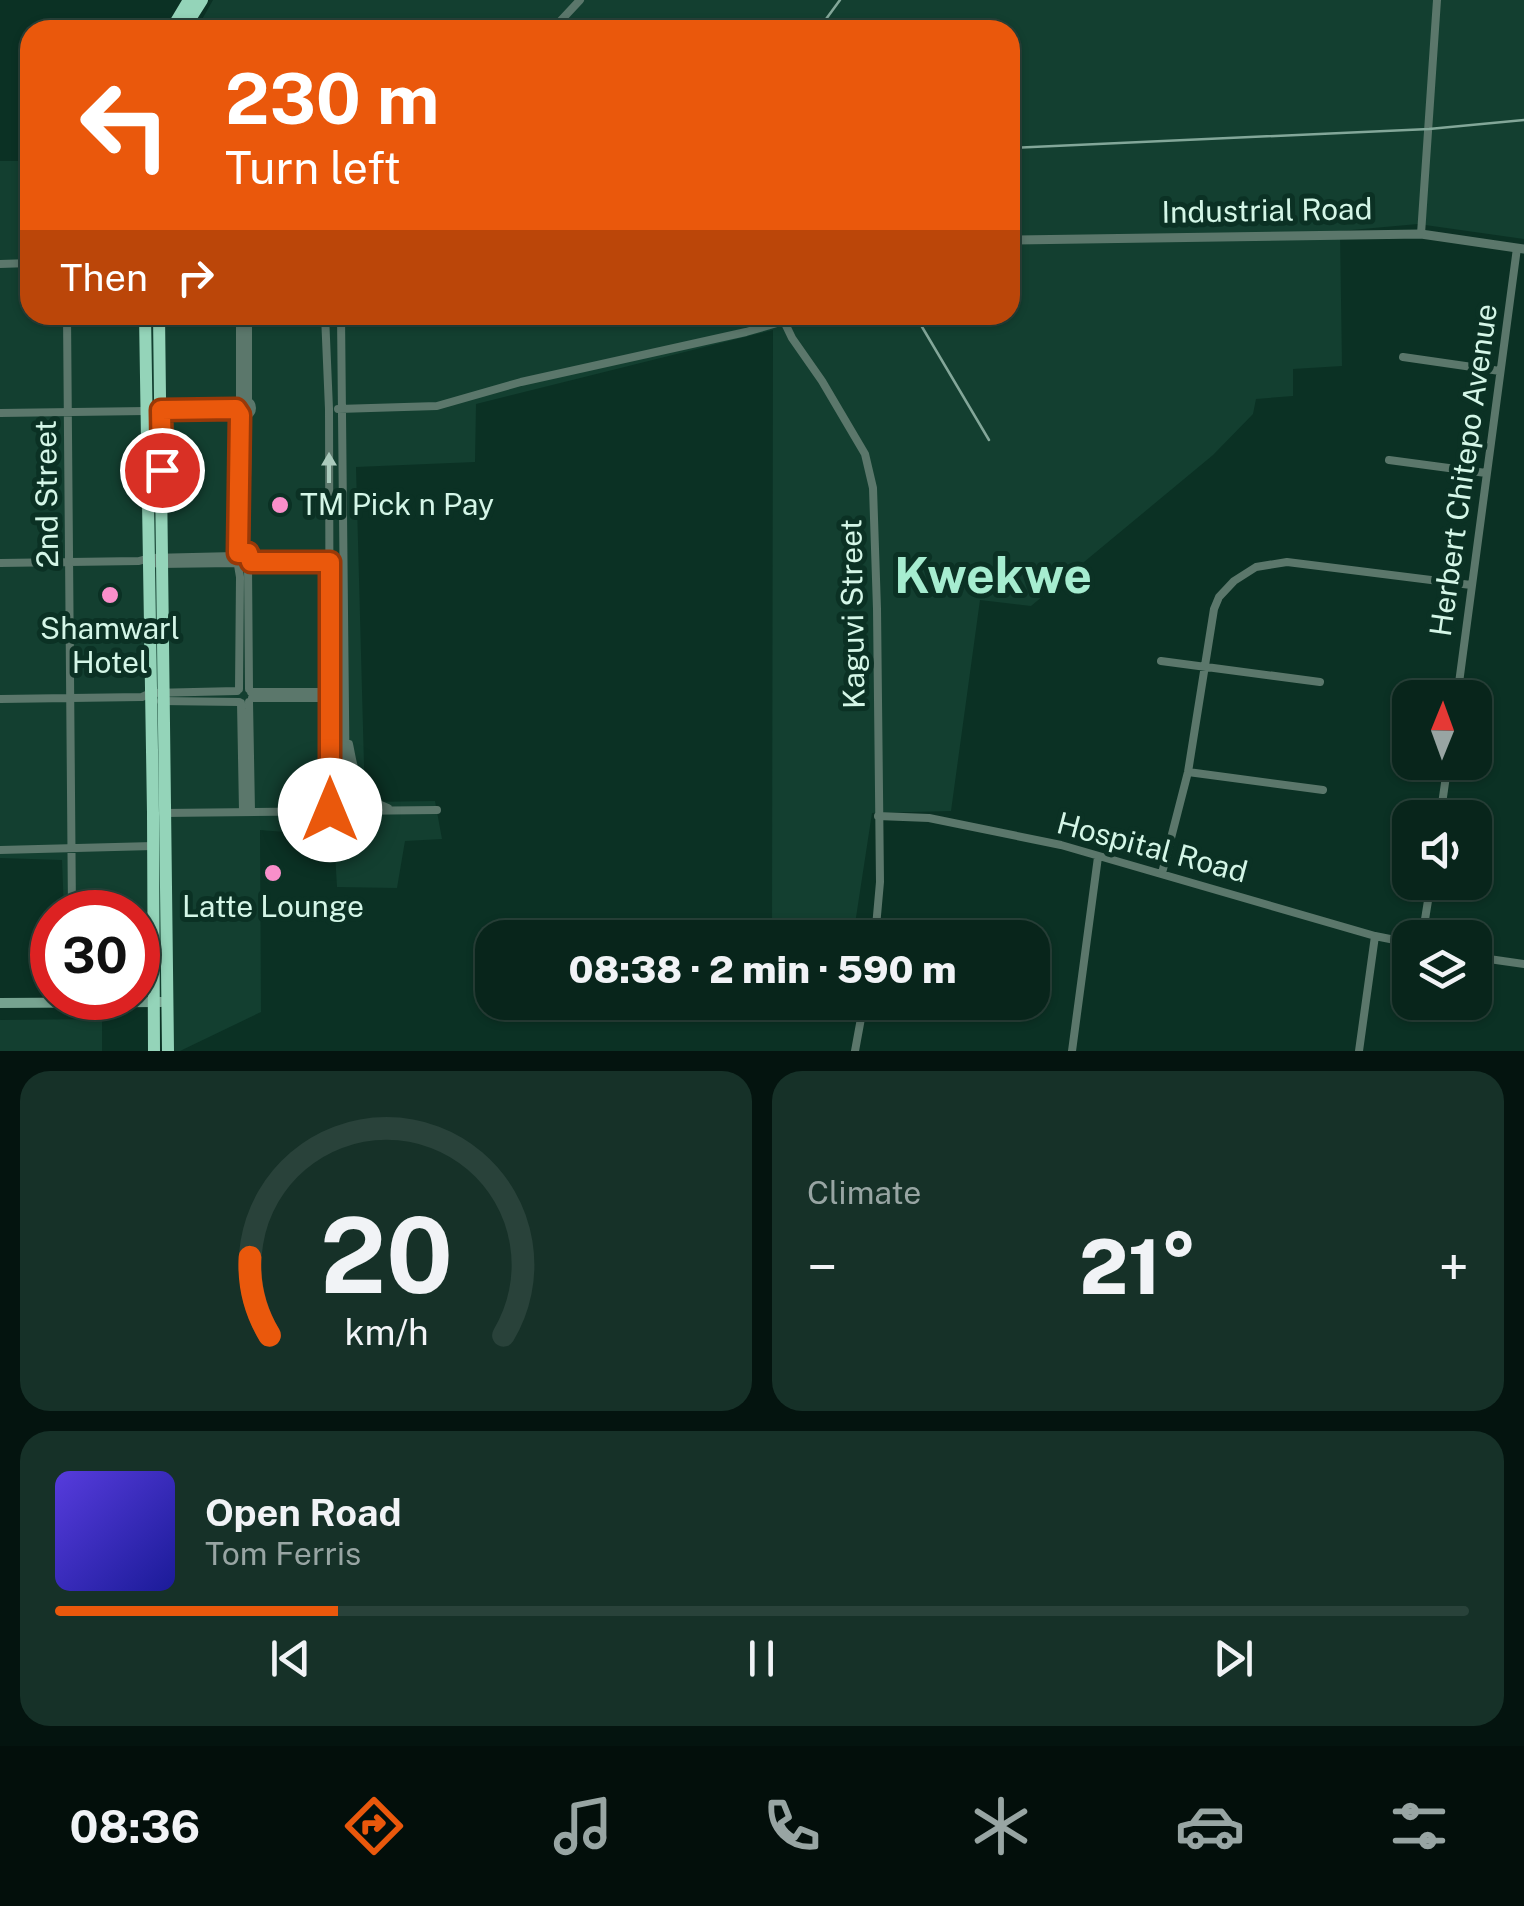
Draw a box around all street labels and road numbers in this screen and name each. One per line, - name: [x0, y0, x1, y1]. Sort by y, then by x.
- street label: Industrial Road: [1161, 190, 1373, 230]
- street label: Herbert Chitepo Avenue: [1422, 301, 1504, 638]
- street label: 2nd Street: [27, 420, 65, 568]
- street label: Kaguvi Street: [832, 519, 872, 709]
- street label: Hospital Road: [1053, 804, 1251, 890]

